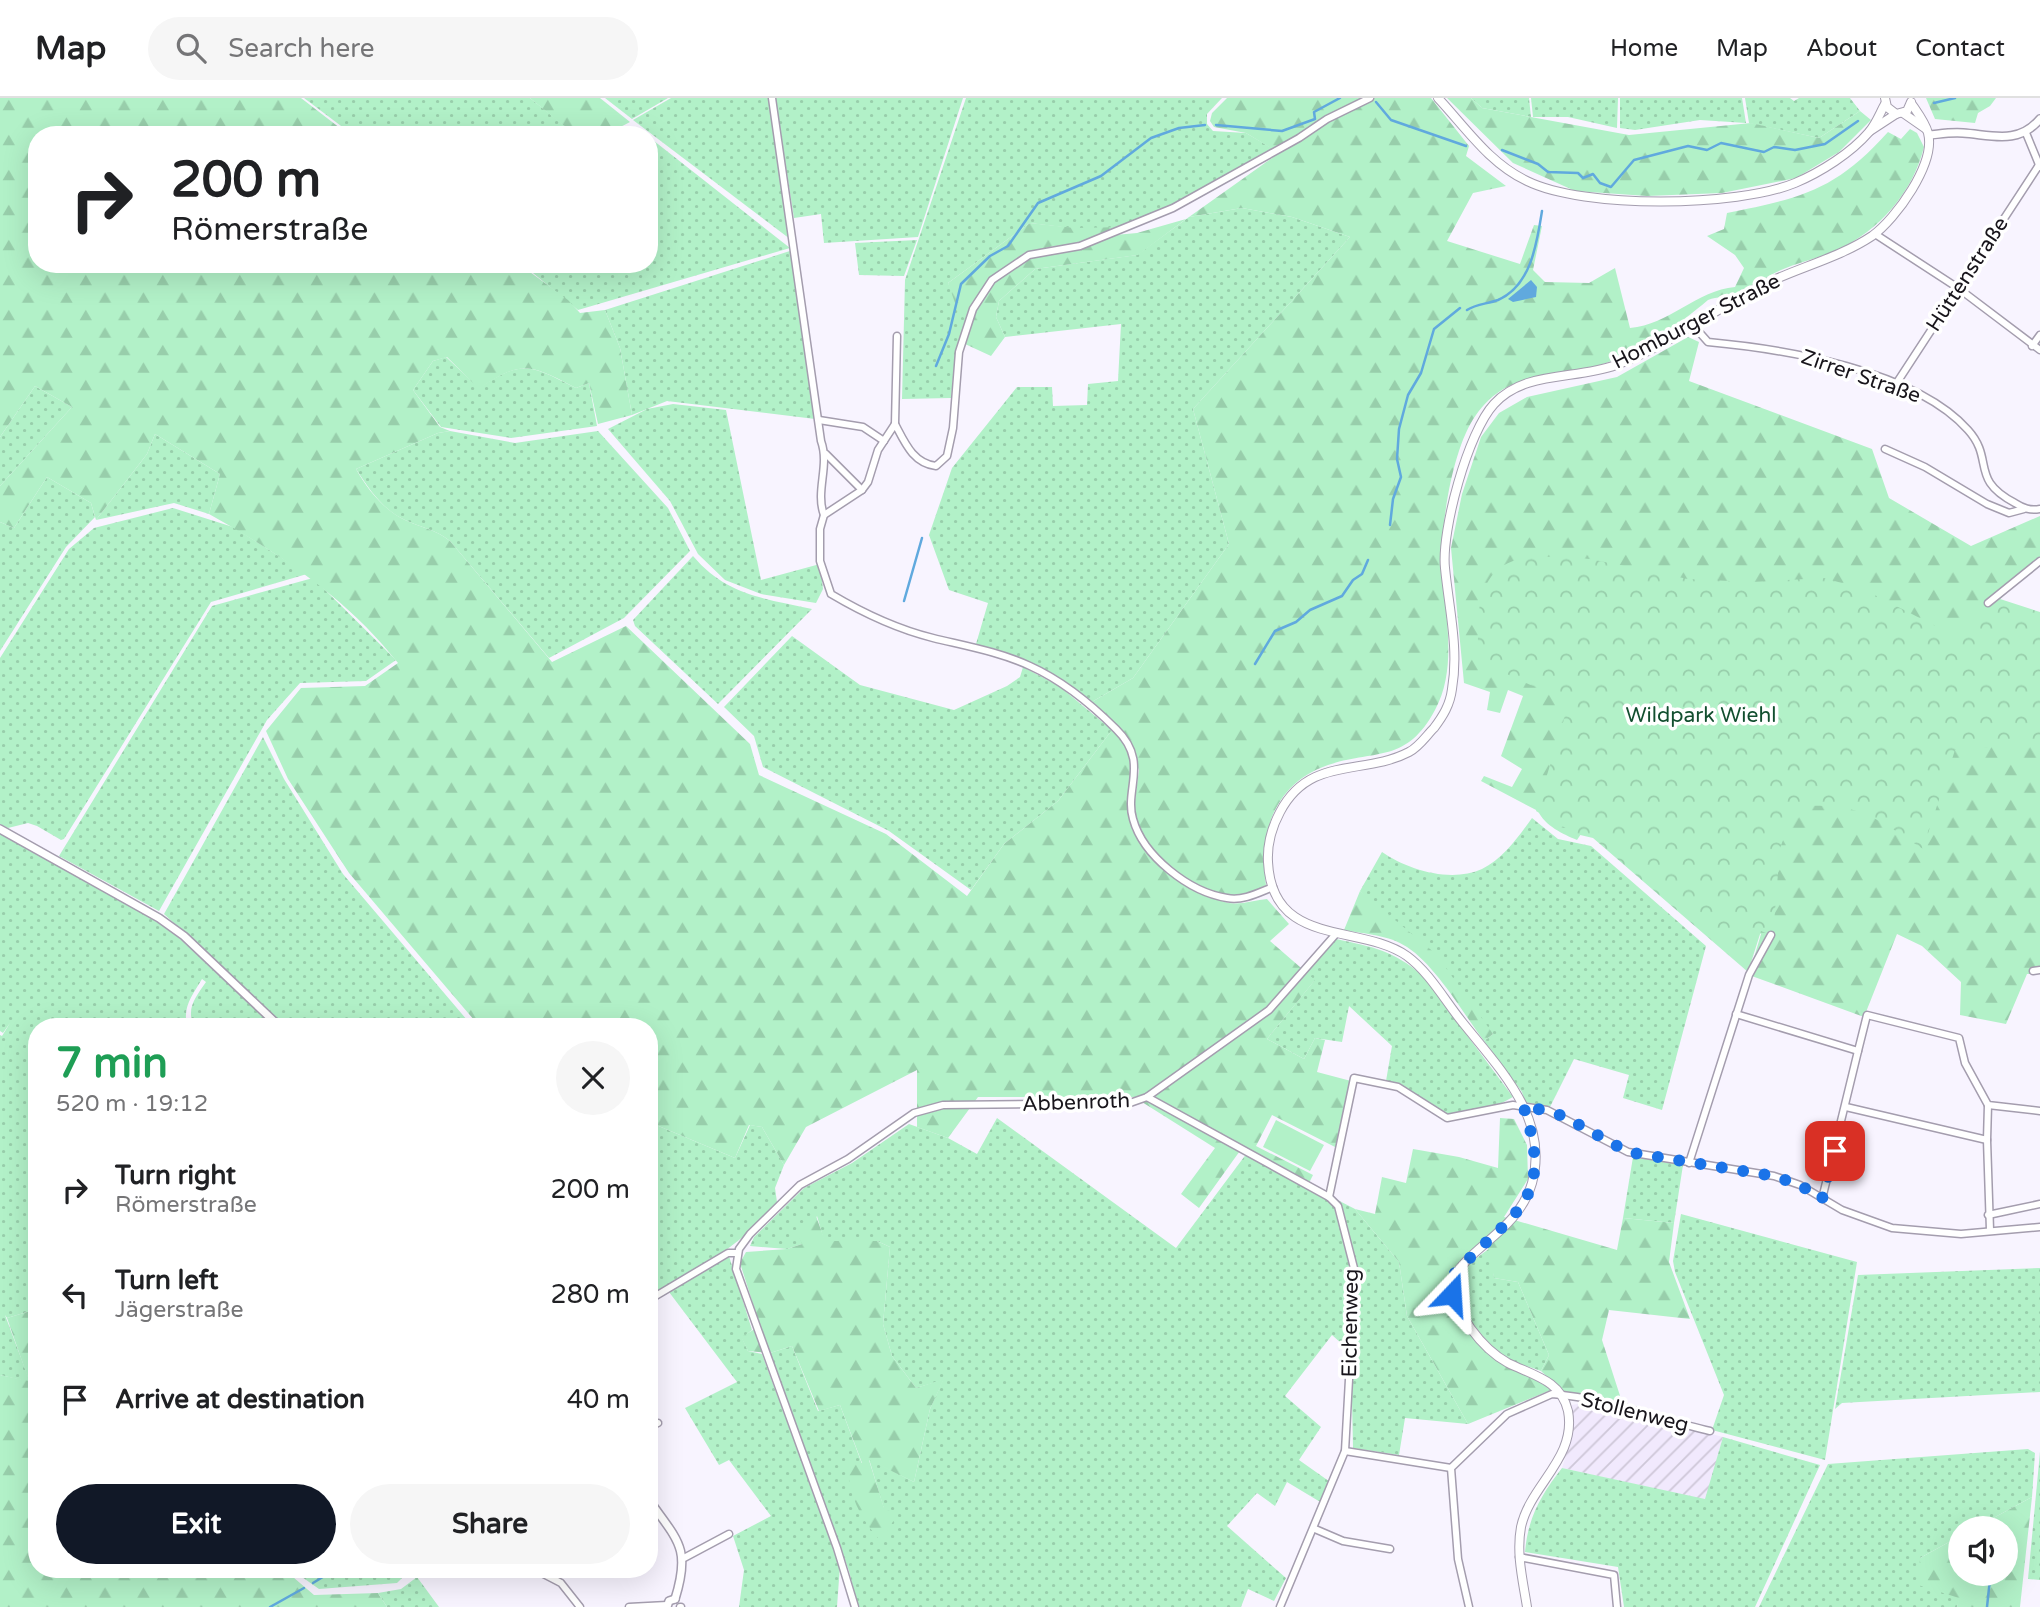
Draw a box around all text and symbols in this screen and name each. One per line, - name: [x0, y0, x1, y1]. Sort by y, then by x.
- search box: [148, 17, 638, 80]
- text: Map: [35, 29, 106, 68]
- icon: search: [172, 29, 210, 67]
- text: Search here: [228, 33, 374, 64]
- text: Home: [1610, 34, 1678, 63]
- text: Map: [1716, 34, 1768, 63]
- text: About: [1806, 34, 1877, 63]
- text: Contact: [1915, 34, 2005, 63]
- text: 200 m: [171, 151, 321, 210]
- icon: right: [56, 154, 147, 245]
- text: Römerstraße: [171, 211, 368, 249]
- street label: Hüttenstraße: [1921, 212, 2014, 336]
- street label: Homburger Straße: [1608, 268, 1784, 375]
- street label: Zirrer Straße: [1798, 344, 1924, 409]
- park label: Wildpark Wiehl: [1626, 703, 1776, 728]
- text: 7 min: [56, 1038, 168, 1089]
- button: close: [556, 1041, 630, 1115]
- street label: Abbenroth: [1022, 1088, 1130, 1117]
- text: 520 m · 19:12: [56, 1090, 208, 1118]
- pin: [1805, 1121, 1865, 1181]
- icon: arrive: [1816, 1132, 1854, 1170]
- text: Turn right: [115, 1160, 236, 1191]
- icon: right: [56, 1171, 94, 1209]
- text: 200 m: [550, 1174, 630, 1205]
- text: Römerstraße: [115, 1191, 257, 1219]
- position arrow: [1415, 1257, 1489, 1331]
- text: Turn left: [115, 1265, 218, 1296]
- street label: Eichenweg: [1337, 1268, 1364, 1378]
- icon: left: [56, 1276, 94, 1314]
- text: 280 m: [550, 1279, 630, 1310]
- text: Jägerstraße: [115, 1296, 243, 1324]
- icon: arrive: [56, 1381, 94, 1419]
- text: Arrive at destination: [115, 1384, 365, 1415]
- text: 40 m: [567, 1384, 630, 1415]
- street label: Stollenweg: [1579, 1387, 1691, 1438]
- button: Exit: [56, 1484, 336, 1564]
- button: Share: [350, 1484, 630, 1564]
- map controls: [1948, 1516, 2018, 1586]
- button: sound: [1948, 1516, 2018, 1586]

